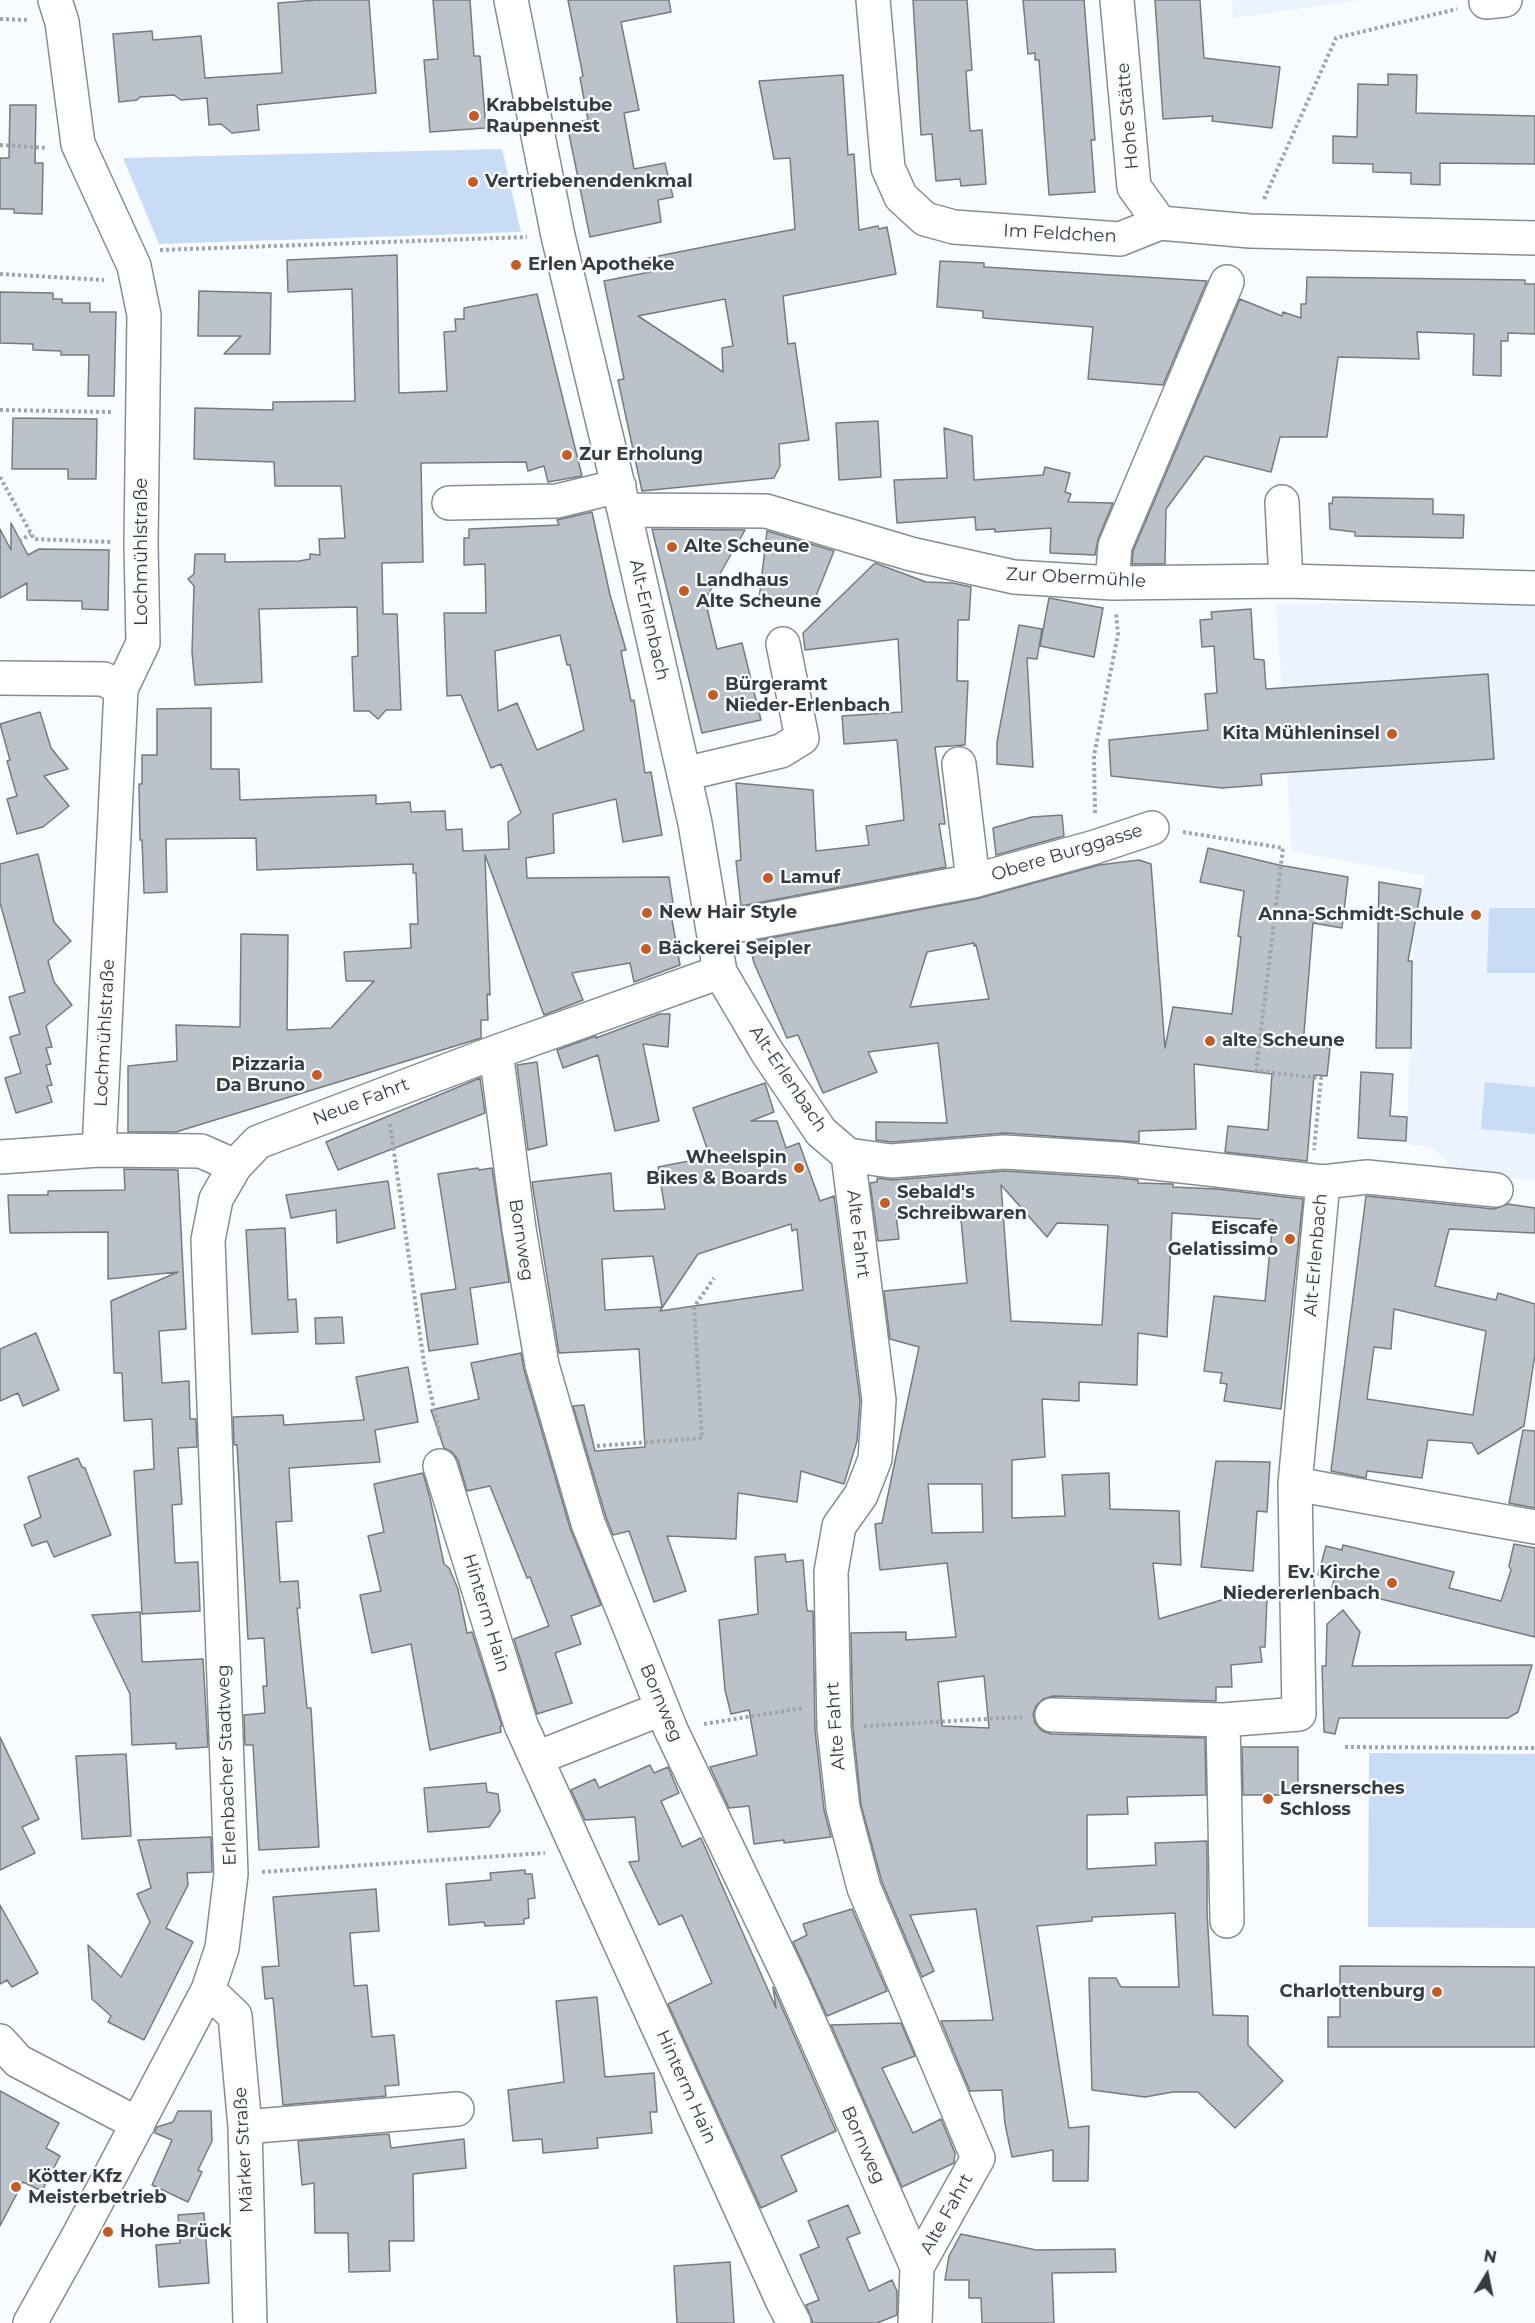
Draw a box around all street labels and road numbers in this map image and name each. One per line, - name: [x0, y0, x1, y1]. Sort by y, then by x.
- street label: Hohe Stätte: [1113, 62, 1143, 170]
- street label: Im Feldchen: [1003, 220, 1117, 248]
- street label: Lochmühlstraße: [131, 478, 153, 626]
- street label: Alt-Erlenbach: [625, 557, 673, 683]
- street label: Zur Obermühle: [1006, 564, 1146, 592]
- street label: Obere Burggasse: [989, 820, 1145, 886]
- street label: Lochmühlstraße: [90, 958, 120, 1108]
- street label: Alt-Erlenbach: [745, 1022, 831, 1136]
- street label: Neue Fahrt: [310, 1074, 412, 1130]
- street label: Alte Fahrt: [842, 1189, 874, 1279]
- street label: Alt-Erlenbach: [1300, 1193, 1332, 1317]
- street label: Bornweg: [504, 1197, 538, 1283]
- street label: Hinterm Hain: [458, 1551, 514, 1675]
- street label: Bornweg: [635, 1661, 687, 1745]
- street label: Erlenbacher Stadtweg: [213, 1664, 241, 1866]
- street label: Alte Fahrt: [822, 1681, 850, 1771]
- street label: Hinterm Hain: [651, 2027, 721, 2147]
- street label: Märker Straße: [230, 2086, 258, 2214]
- street label: Bornweg: [836, 2103, 890, 2187]
- street label: Alte Fahrt: [916, 2170, 978, 2258]

